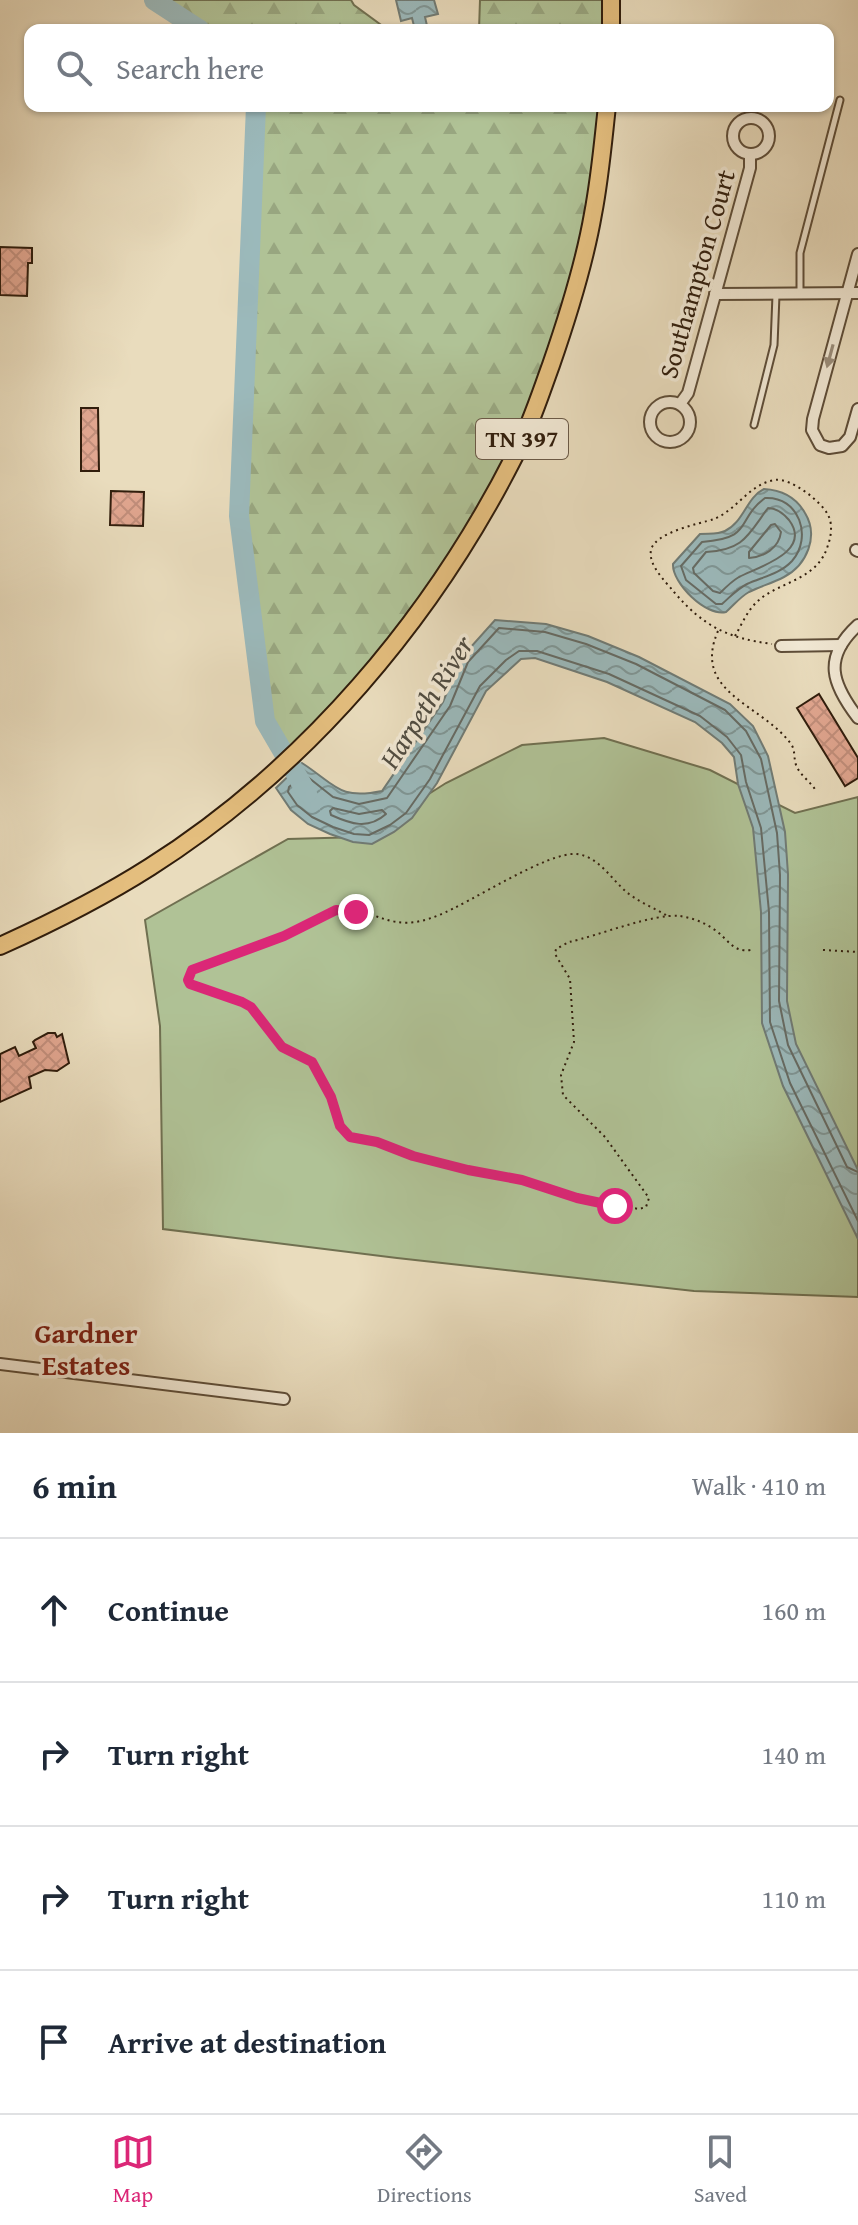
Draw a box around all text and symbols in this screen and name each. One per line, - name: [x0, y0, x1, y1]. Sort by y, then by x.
- search box: [24, 24, 834, 112]
- icon: search: [52, 46, 96, 90]
- text: Search here: [116, 46, 264, 90]
- street label: Southampton Court: [648, 165, 745, 383]
- one-way arrow: [823, 345, 836, 369]
- road number: TN 397: [476, 419, 568, 459]
- water label: Harpeth River: [368, 626, 484, 777]
- route end: [338, 894, 374, 930]
- route start: [597, 1188, 633, 1224]
- district label: Gardner Estates: [34, 1312, 138, 1385]
- text: 6 min: [32, 1461, 117, 1510]
- text: Walk · 410 m: [692, 1466, 826, 1505]
- icon: ahead: [32, 1588, 76, 1632]
- text: Continue: [108, 1588, 229, 1632]
- text: 160 m: [761, 1591, 826, 1630]
- icon: right: [32, 1732, 76, 1776]
- text: Turn right: [108, 1732, 249, 1776]
- text: 140 m: [761, 1735, 826, 1774]
- icon: right: [32, 1876, 76, 1920]
- text: Turn right: [108, 1876, 249, 1920]
- text: 110 m: [761, 1879, 826, 1918]
- icon: arrive: [32, 2020, 76, 2064]
- text: Arrive at destination: [108, 2020, 386, 2064]
- tab: Map: [111, 2130, 155, 2210]
- tab: Directions: [377, 2130, 472, 2210]
- tab: Saved: [694, 2130, 747, 2210]

